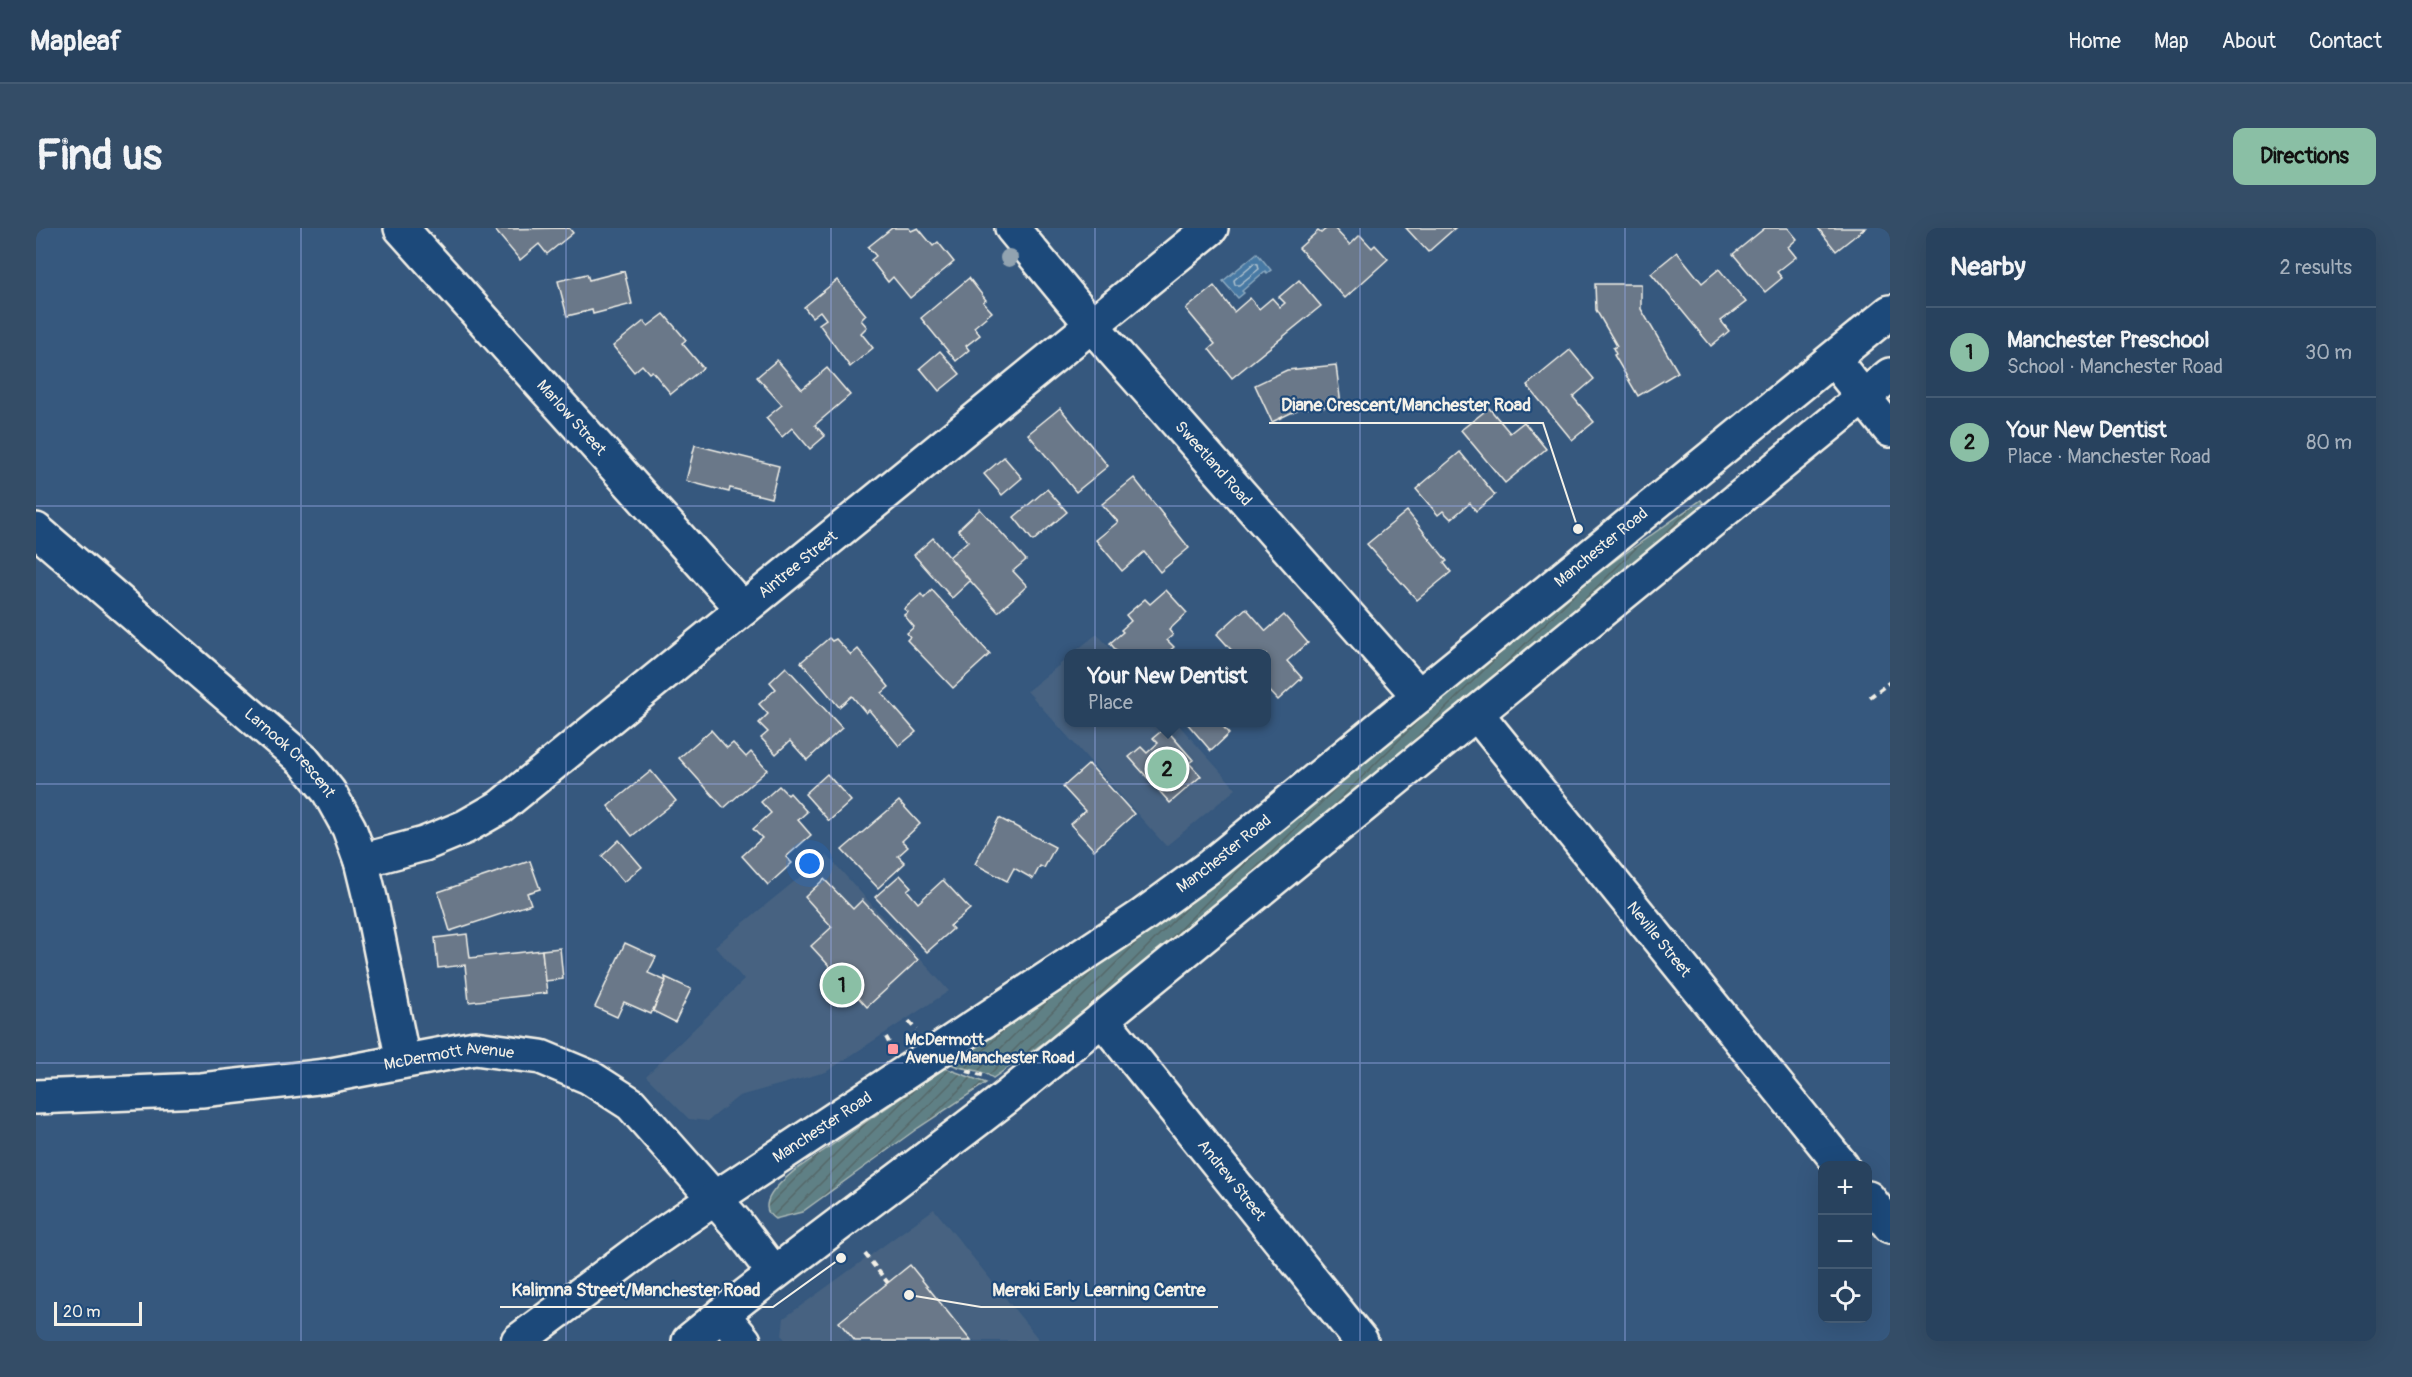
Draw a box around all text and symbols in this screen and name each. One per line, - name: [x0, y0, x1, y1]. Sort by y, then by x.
- text: Mapleaf: [30, 24, 121, 59]
- text: Home: [2068, 28, 2121, 55]
- text: Map: [2154, 28, 2189, 55]
- text: About: [2222, 28, 2276, 55]
- text: Contact: [2309, 28, 2382, 55]
- button: Directions: [2233, 128, 2376, 185]
- text: Find us: [36, 130, 162, 182]
- text: Nearby: [1950, 251, 2026, 283]
- text: 2 results: [2280, 255, 2352, 280]
- text: Manchester Preschool: [2007, 326, 2210, 354]
- text: 1: [1966, 340, 1973, 365]
- text: 30 m: [2305, 340, 2352, 365]
- text: School · Manchester Road: [2007, 354, 2223, 379]
- street label: Marlow Street: [532, 376, 611, 460]
- callout: Diane Crescent/Manchester Road: [1269, 387, 1543, 423]
- text: Diane Crescent/Manchester Road: [1281, 394, 1531, 417]
- text: Your New Dentist: [2007, 416, 2167, 444]
- street label: Sweetland Road: [1171, 417, 1256, 510]
- text: 2: [1964, 430, 1975, 455]
- text: 80 m: [2306, 430, 2352, 455]
- text: Place · Manchester Road: [2007, 444, 2211, 469]
- street label: Manchester Road: [1550, 503, 1652, 592]
- street label: Aintree Street: [754, 526, 842, 603]
- popup: [1064, 649, 1271, 727]
- text: Your New Dentist: [1088, 662, 1247, 690]
- text: Place: [1088, 690, 1133, 715]
- street label: Larnook Crescent: [240, 704, 340, 801]
- pin: 2: [1148, 746, 1186, 792]
- street label: Manchester Road: [1173, 810, 1275, 897]
- your location: [795, 849, 824, 878]
- street label: Neville Street: [1622, 898, 1696, 982]
- pin: 1: [822, 962, 862, 1008]
- place label: McDermott Avenue/Manchester Road: [905, 1030, 1075, 1068]
- street label: McDermott Avenue: [382, 1038, 515, 1075]
- marker: McDermott Avenue/Manchester Road: [886, 1042, 900, 1056]
- street label: Manchester Road: [769, 1087, 876, 1167]
- street label: Andrew Street: [1193, 1136, 1271, 1225]
- map controls: [1818, 1161, 1872, 1323]
- button: +: [1818, 1161, 1872, 1215]
- button: −: [1818, 1215, 1872, 1269]
- button: locate: [1818, 1269, 1872, 1323]
- callout: Kalimna Street/Manchester Road: [500, 1271, 773, 1307]
- callout: Meraki Early Learning Centre: [981, 1271, 1218, 1307]
- text: Kalimna Street/Manchester Road: [511, 1279, 761, 1302]
- text: Meraki Early Learning Centre: [992, 1279, 1207, 1302]
- scale bar: [54, 1299, 142, 1326]
- text: 20 m: [63, 1302, 101, 1322]

